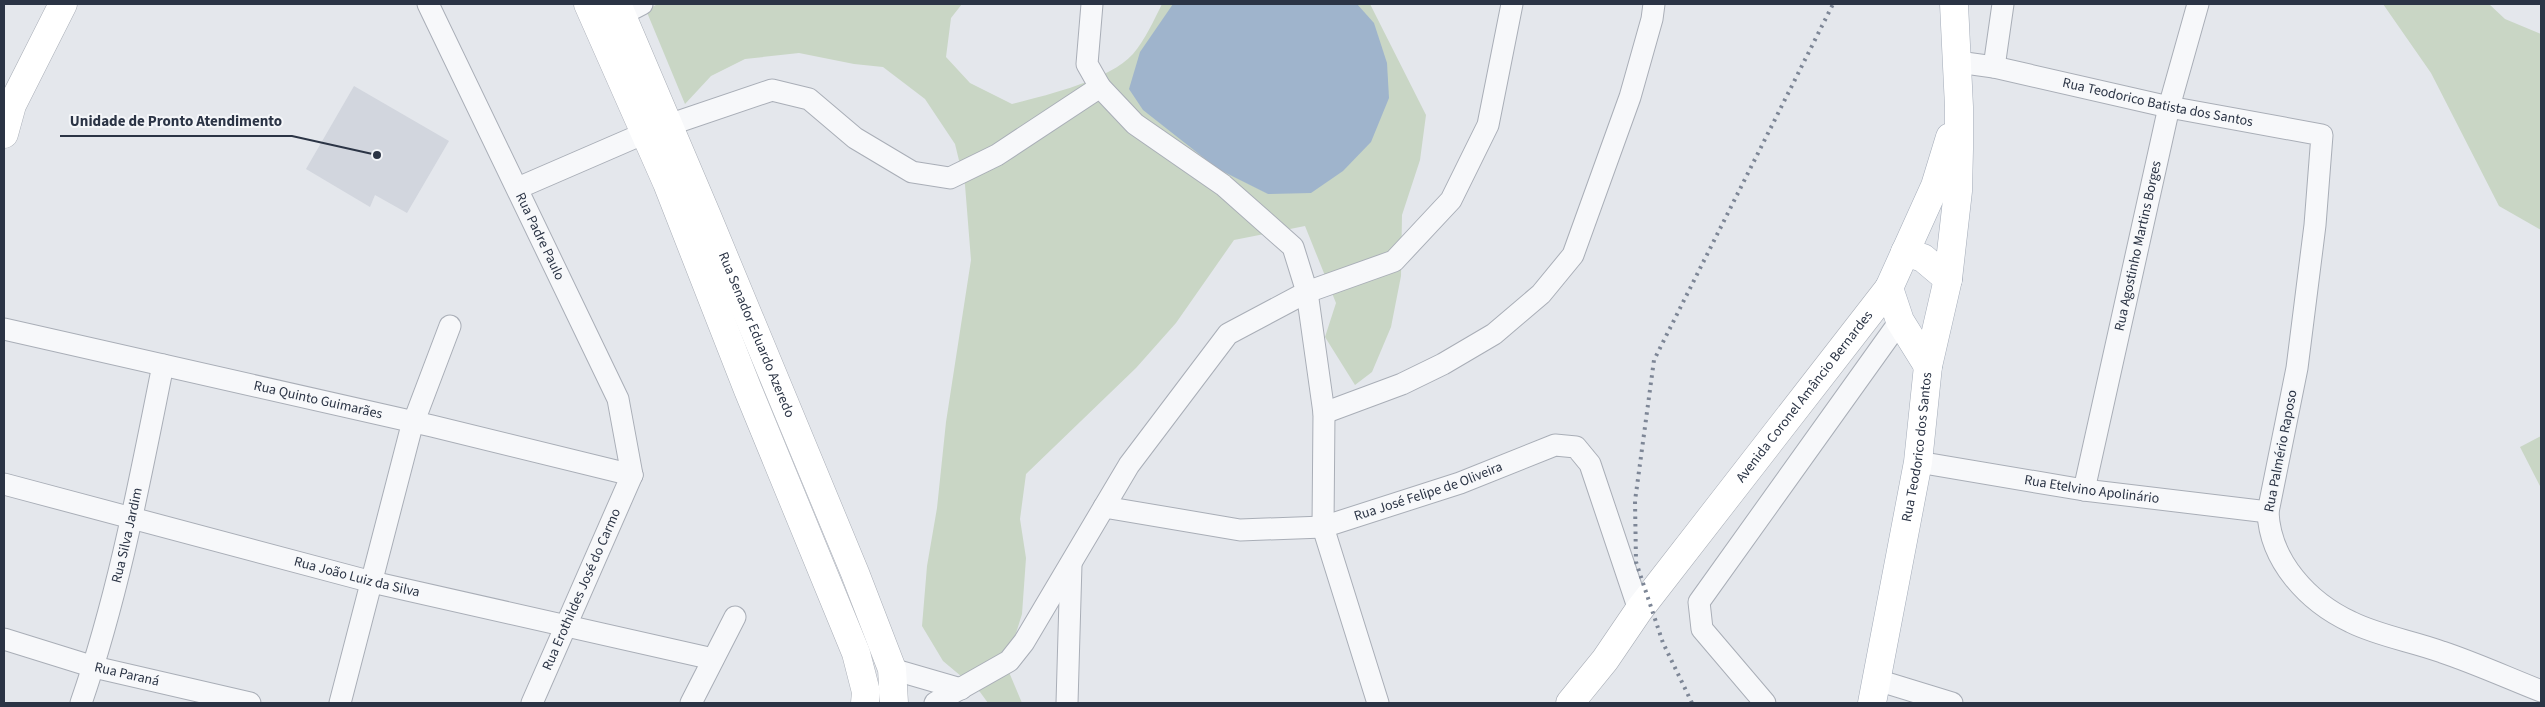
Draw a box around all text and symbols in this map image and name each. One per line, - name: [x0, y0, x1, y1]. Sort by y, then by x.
- street label: Rua Teodorico Batista dos Santos: [2061, 73, 2255, 132]
- callout: Unidade de Pronto Atendimento: [60, 106, 292, 136]
- text: Unidade de Pronto Atendimento: [70, 111, 282, 132]
- street label: Rua Agostinho Martins Borges: [2110, 159, 2167, 333]
- street label: Rua Padre Paulo: [510, 189, 570, 284]
- street label: Rua Senador Eduardo Azeredo: [713, 249, 800, 421]
- street label: Avenida Coronel Amâncio Bernardes: [1731, 306, 1878, 487]
- street label: Rua Teodorico dos Santos: [1897, 371, 1937, 524]
- street label: Rua Quinto Guimarães: [252, 376, 384, 424]
- street label: Rua Palmério Raposo: [2259, 388, 2303, 514]
- street label: Rua José Felipe de Oliveira: [1351, 457, 1506, 526]
- street label: Rua Etelvino Apolinário: [2023, 470, 2160, 509]
- street label: Rua Silva Jardim: [107, 486, 148, 585]
- street label: Rua Erothildes José do Carmo: [538, 505, 626, 674]
- street label: Rua João Luiz da Silva: [292, 552, 422, 602]
- street label: Rua Paraná: [92, 657, 161, 692]

